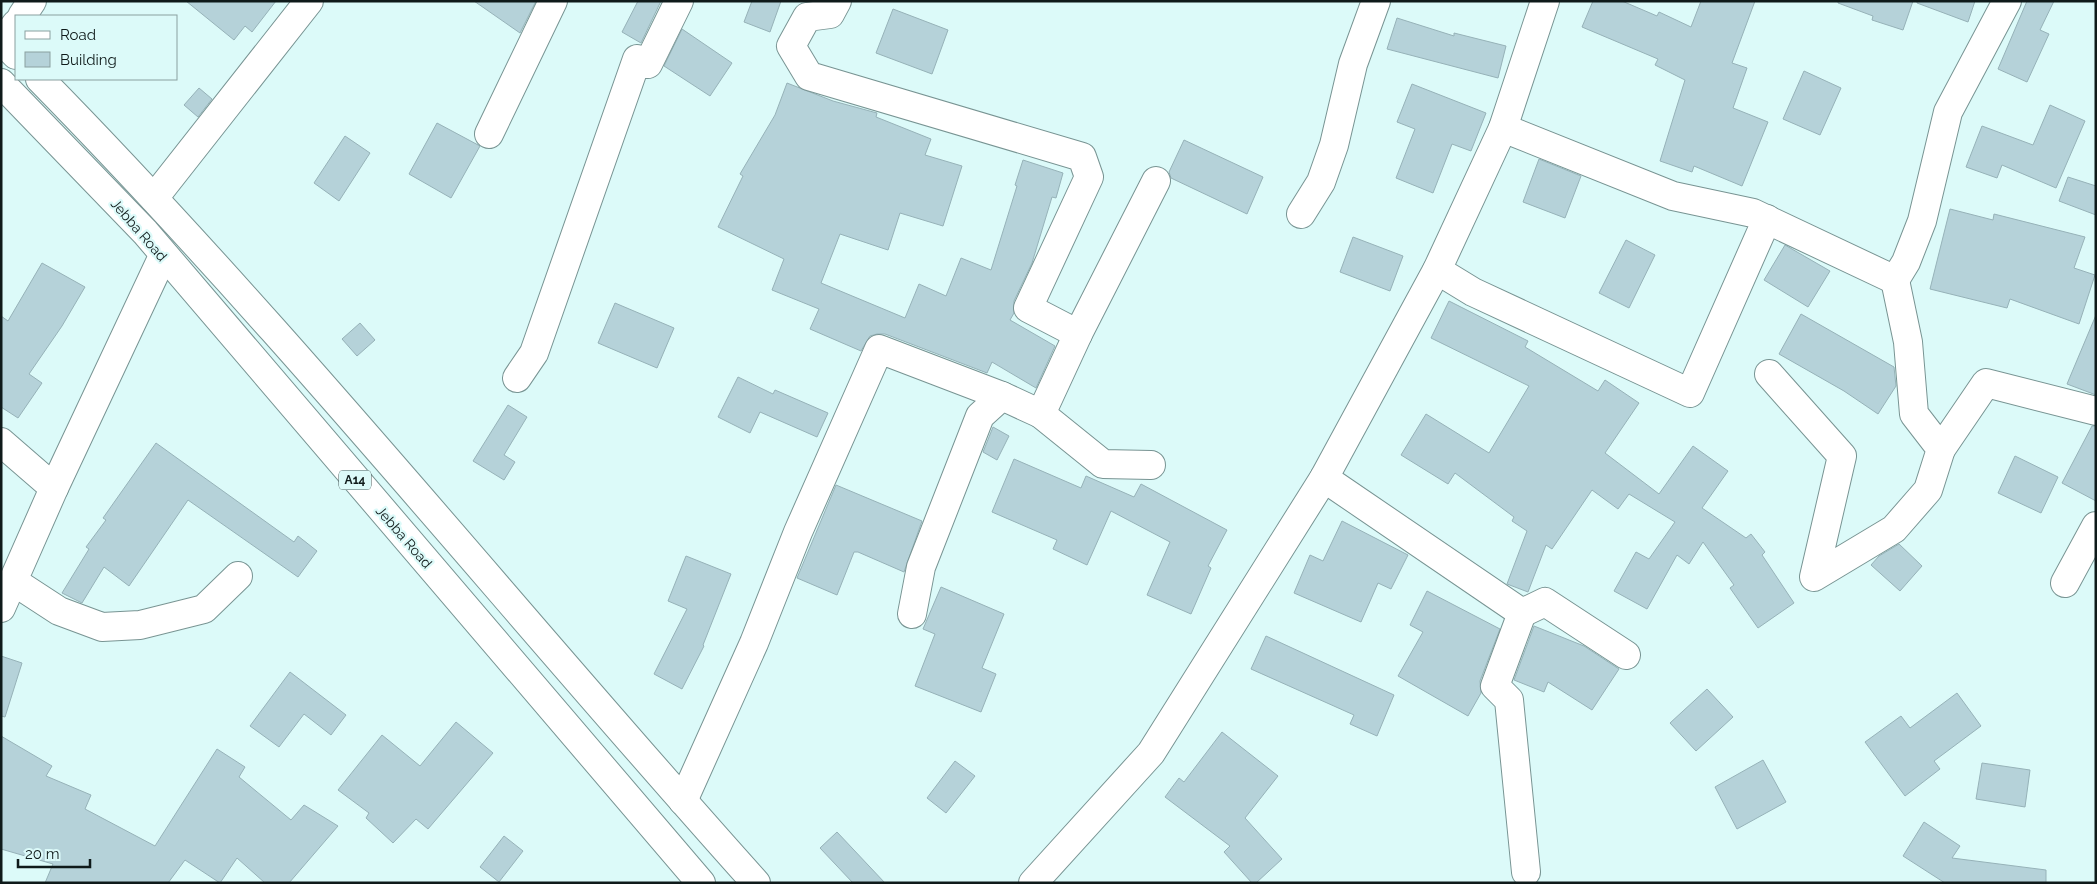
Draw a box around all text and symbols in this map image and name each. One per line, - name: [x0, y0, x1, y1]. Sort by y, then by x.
- legend: [15, 15, 178, 80]
- text: Road: [60, 26, 96, 44]
- text: Building: [60, 51, 117, 69]
- street label: Jebba Road: [108, 196, 170, 264]
- road number: A14: [339, 470, 371, 490]
- street label: Jebba Road: [373, 503, 435, 571]
- scale bar: [18, 836, 90, 868]
- text: 20 m: [25, 845, 60, 863]

